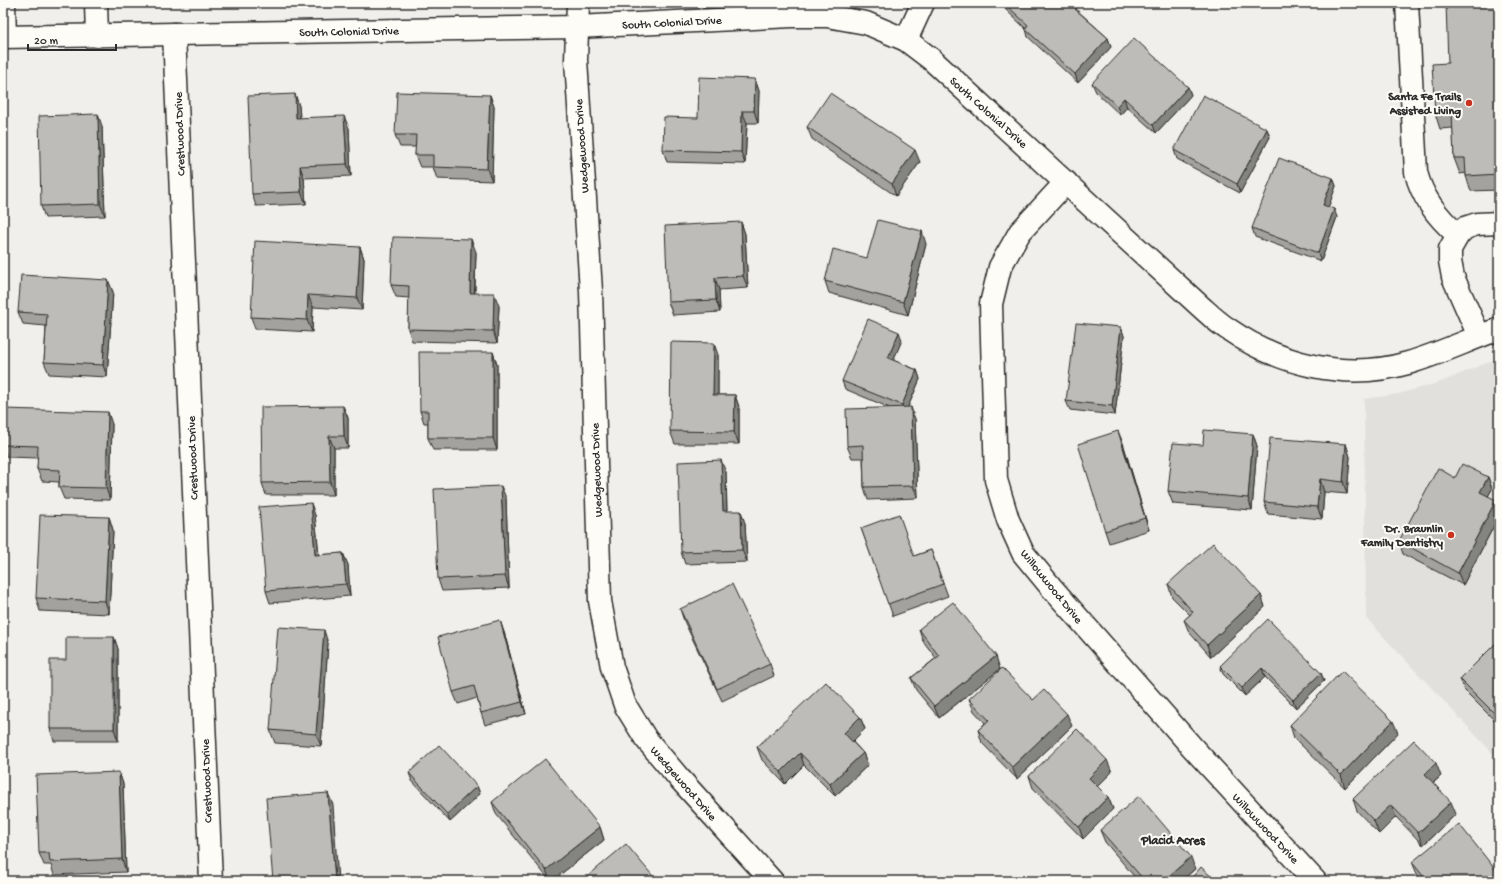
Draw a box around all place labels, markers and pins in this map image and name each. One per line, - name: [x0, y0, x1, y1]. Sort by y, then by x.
- place label: Santa Fe Trails Assisted Living: [1388, 91, 1462, 119]
- marker: Santa Fe Trails Assisted Living: [1464, 98, 1474, 108]
- place label: Dr. Braunlin Family Dentistry: [1360, 523, 1443, 551]
- marker: Dr. Braunlin Family Dentistry: [1446, 530, 1456, 540]

